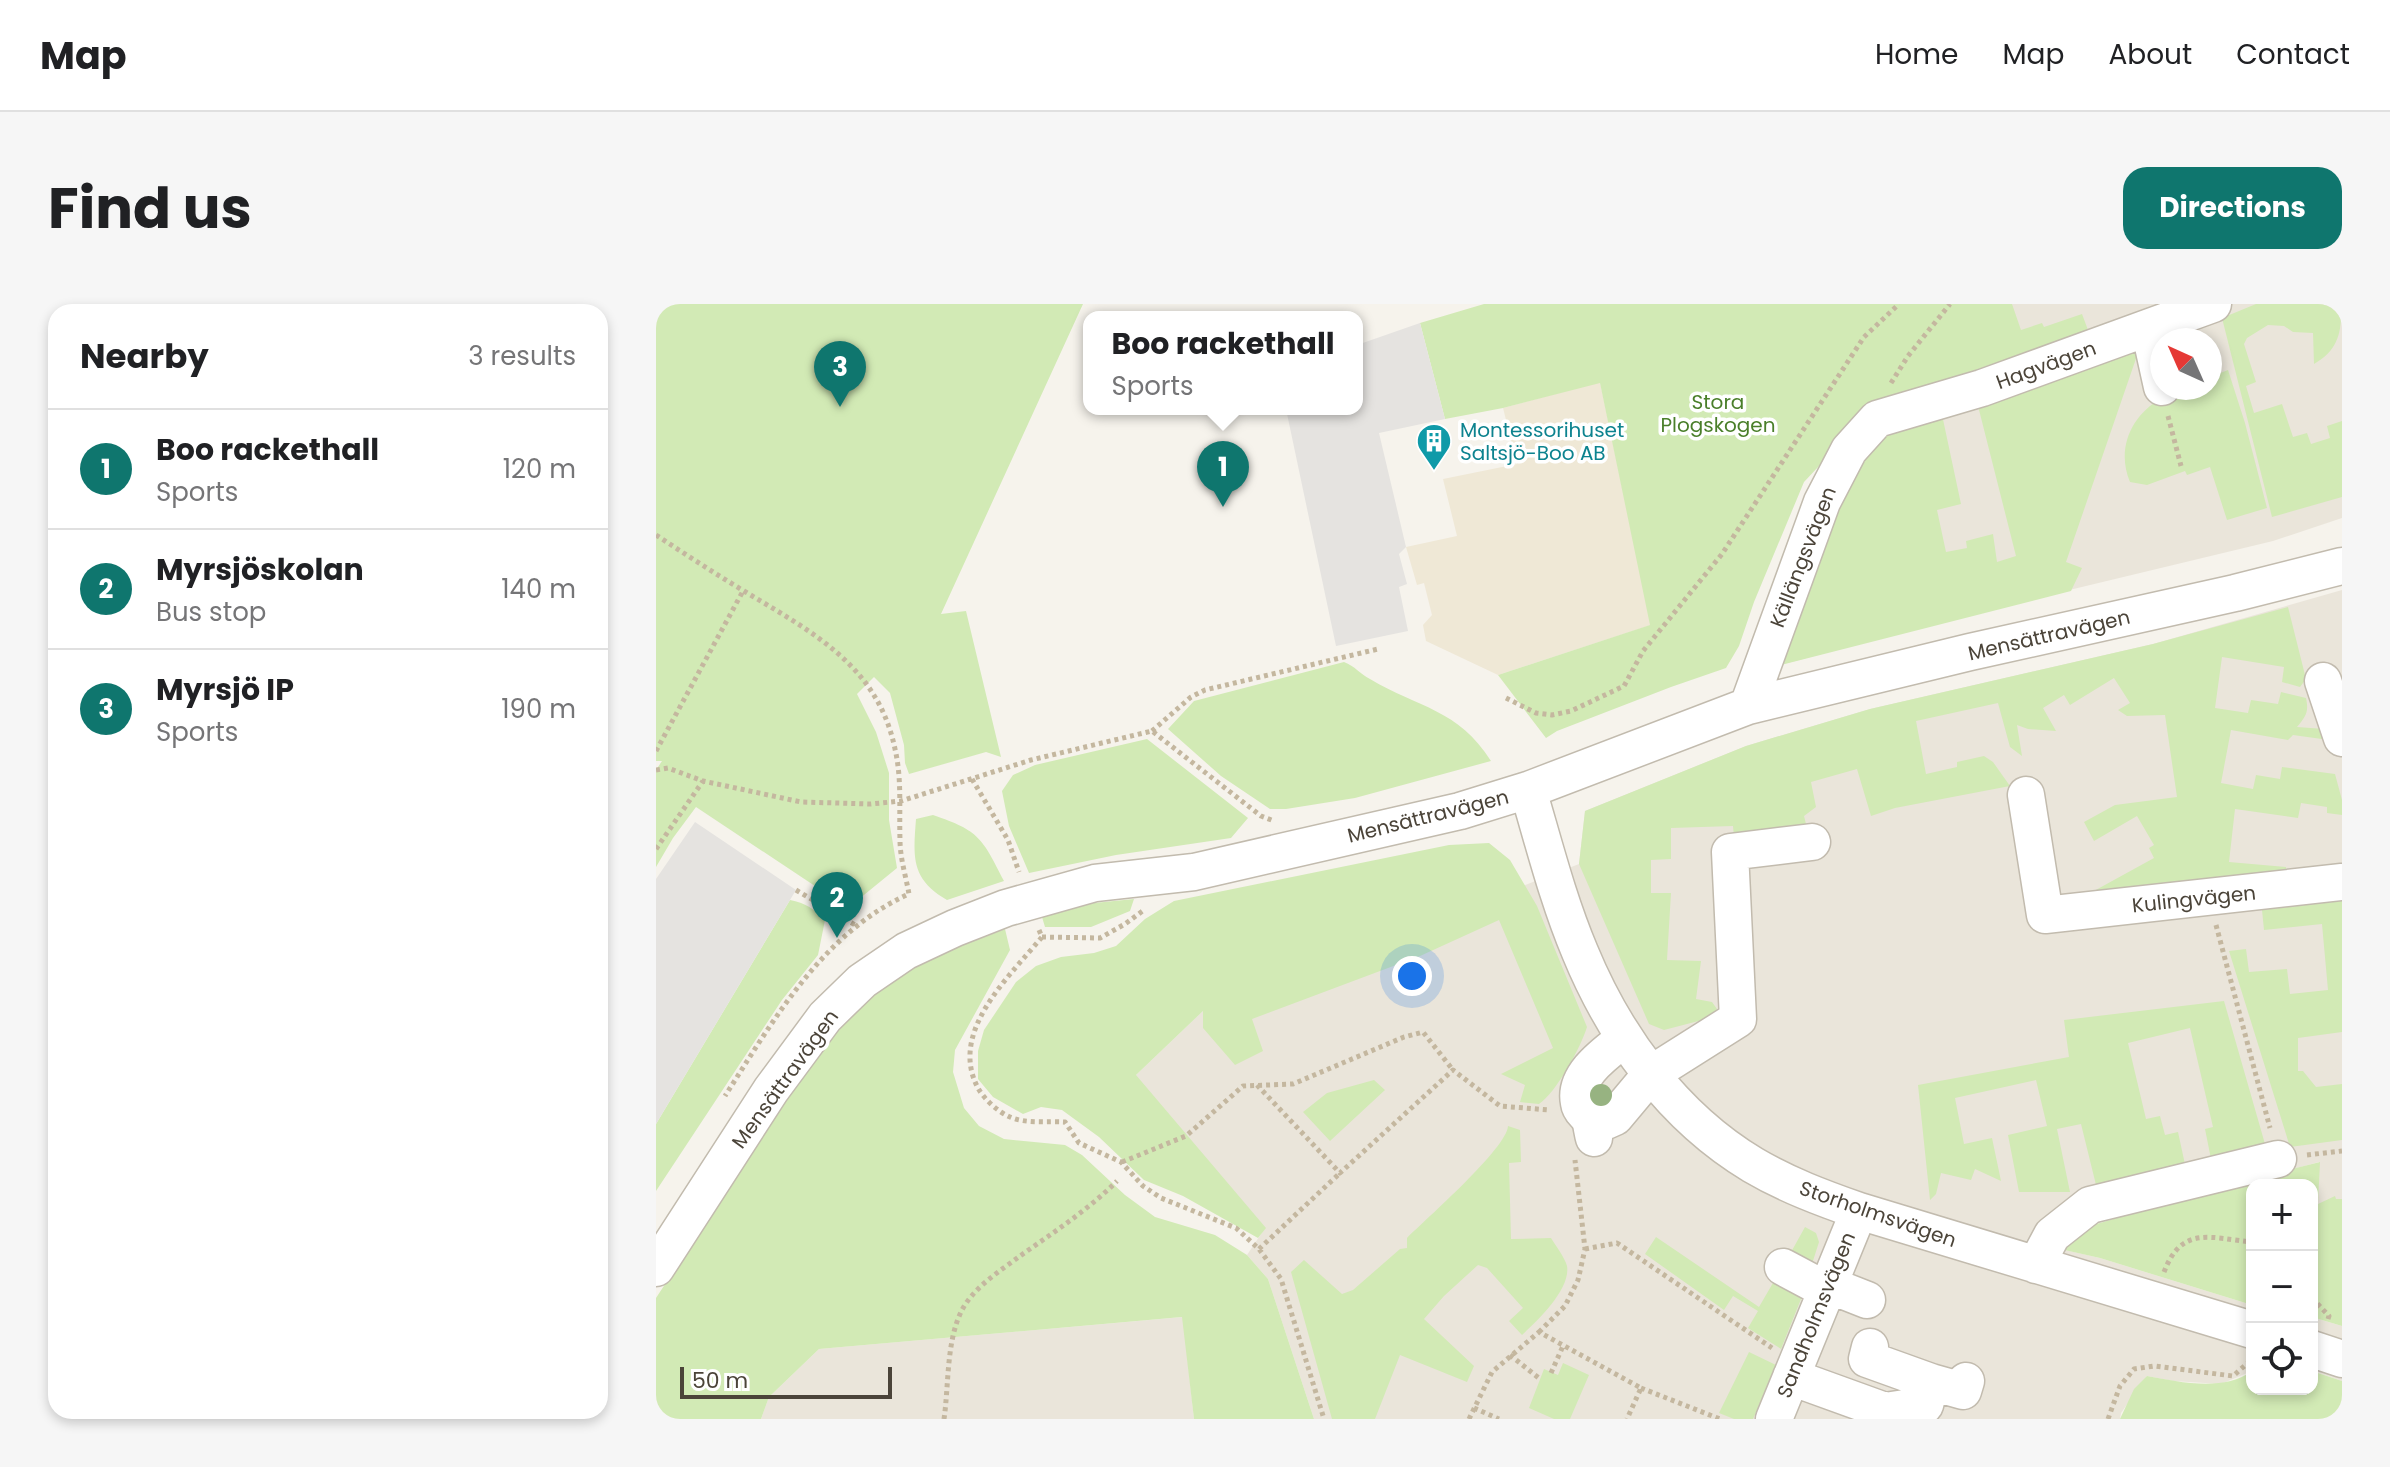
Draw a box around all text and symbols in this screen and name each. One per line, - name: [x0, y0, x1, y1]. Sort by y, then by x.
- text: Map: [40, 29, 127, 82]
- text: Home: [1875, 35, 1958, 74]
- text: Map: [2002, 35, 2064, 74]
- text: About: [2108, 35, 2192, 74]
- text: Contact: [2236, 35, 2350, 74]
- button: Directions: [2123, 167, 2342, 249]
- text: Find us: [48, 169, 252, 248]
- popup: [1083, 311, 1363, 415]
- text: Boo rackethall: [1111, 322, 1335, 365]
- north arrow: [2150, 328, 2222, 400]
- text: Nearby: [80, 332, 209, 380]
- street label: Hagvägen: [1992, 334, 2100, 396]
- text: 3 results: [468, 338, 576, 374]
- pin: 3: [814, 341, 866, 407]
- text: Sports: [1111, 368, 1194, 404]
- park label: Stora Plogskogen: [1660, 388, 1776, 439]
- place label: Montessorihuset Saltsjö-Boo AB: [1460, 416, 1624, 467]
- building icon: Montessorihuset Saltsjö-Boo AB: [1415, 422, 1453, 472]
- text: Boo rackethall: [156, 428, 379, 471]
- pin: 1: [1197, 441, 1249, 507]
- text: 1: [101, 451, 111, 487]
- text: 120 m: [503, 451, 576, 487]
- text: Sports: [156, 474, 238, 510]
- street label: Källängsvägen: [1763, 482, 1843, 632]
- text: Myrsjöskolan: [156, 548, 364, 591]
- text: 2: [99, 571, 113, 607]
- text: 140 m: [501, 571, 576, 607]
- text: Bus stop: [156, 594, 266, 630]
- street label: Mensättravägen: [1965, 603, 2133, 667]
- text: Myrsjö IP: [156, 668, 294, 711]
- text: 3: [98, 691, 114, 727]
- text: 190 m: [501, 691, 576, 727]
- text: Sports: [156, 714, 238, 750]
- street label: Mensättravägen: [1344, 782, 1512, 850]
- pin: 2: [811, 872, 863, 938]
- street label: Kulingvägen: [2131, 879, 2257, 919]
- your location: [1392, 956, 1432, 996]
- street label: Mensättravägen: [725, 1004, 845, 1154]
- street label: Storholmsvägen: [1796, 1174, 1960, 1254]
- map controls: [2246, 1179, 2318, 1395]
- button: +: [2246, 1179, 2318, 1251]
- street label: Sandholmsvägen: [1770, 1228, 1862, 1402]
- button: −: [2246, 1251, 2318, 1323]
- button: locate: [2246, 1323, 2318, 1395]
- scale bar: [680, 1363, 892, 1399]
- text: 50 m: [692, 1365, 748, 1396]

